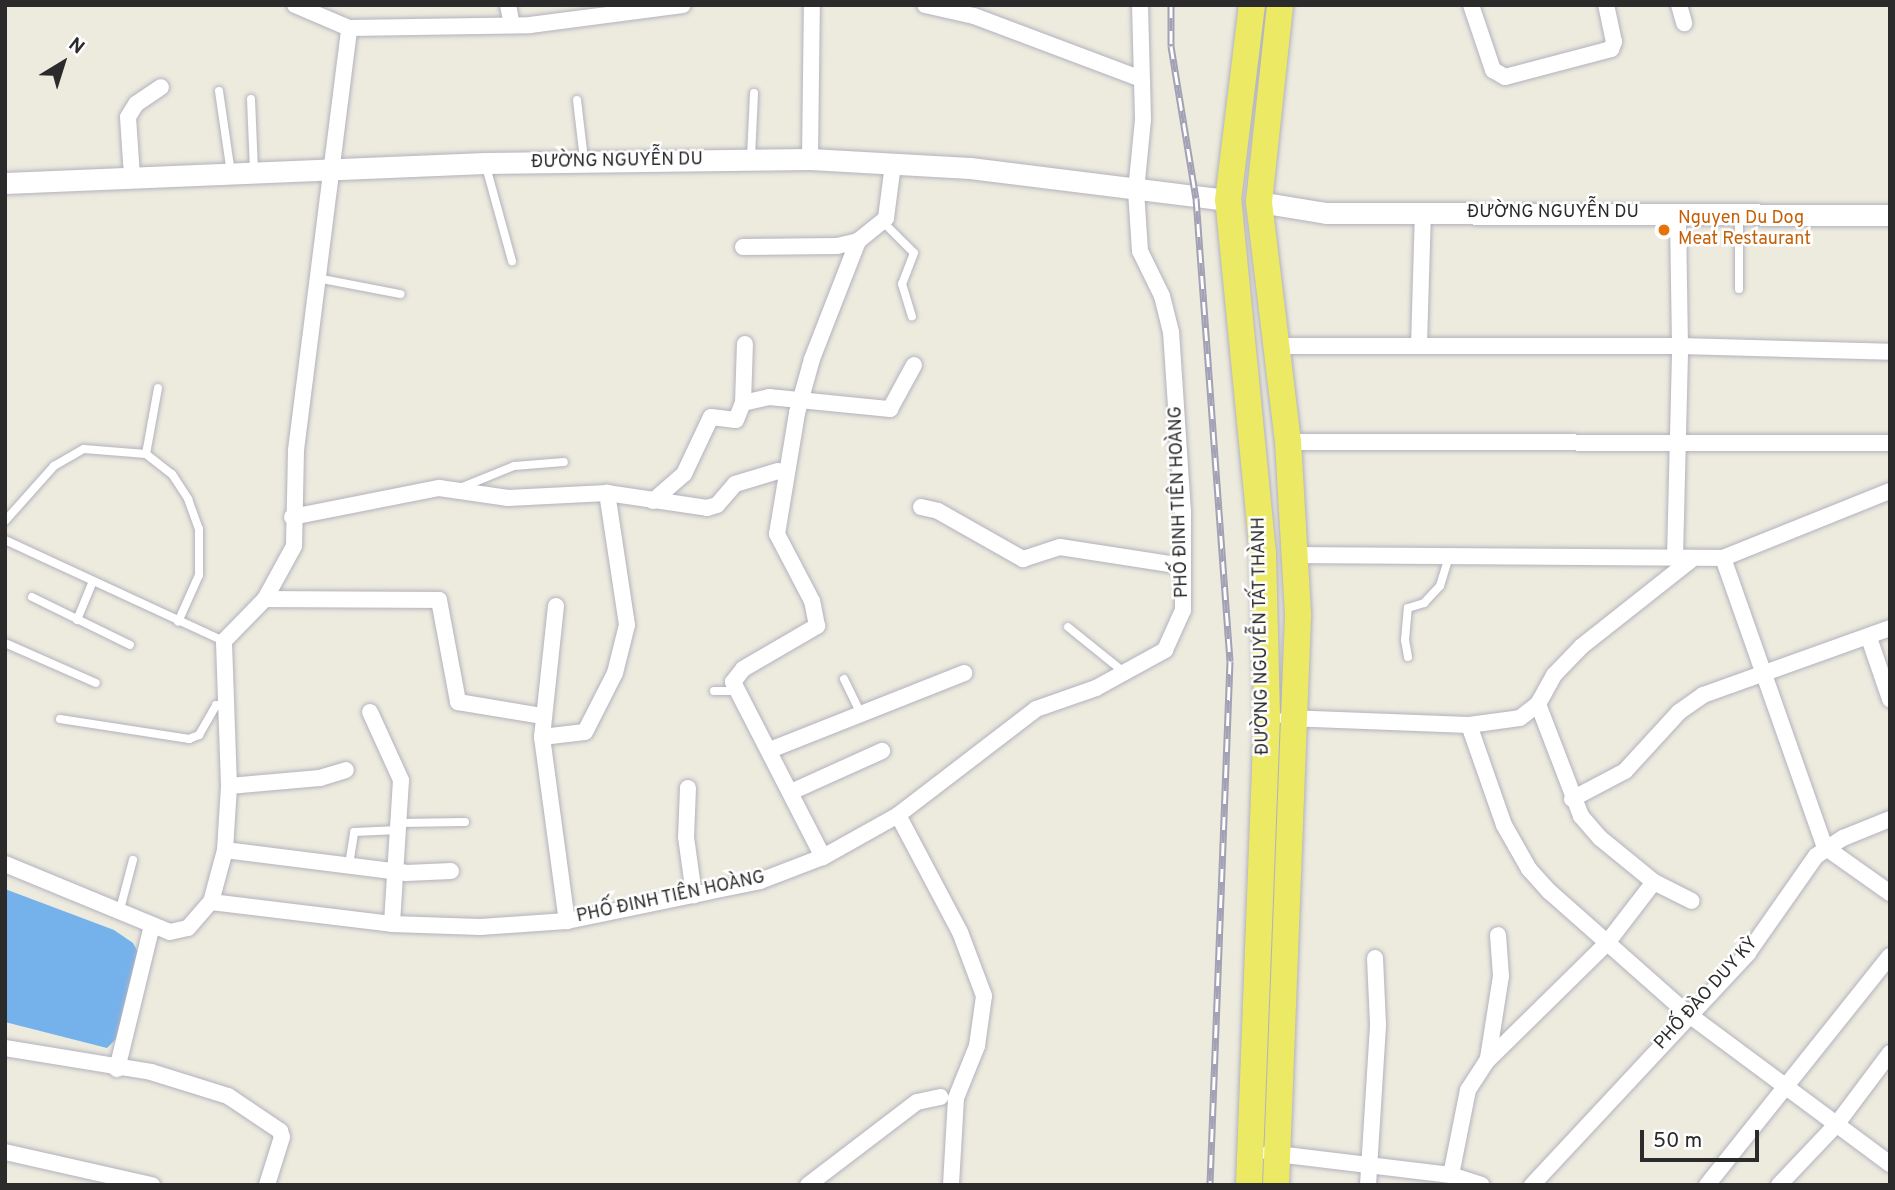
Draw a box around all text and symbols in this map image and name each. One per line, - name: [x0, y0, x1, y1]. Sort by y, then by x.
- north arrow: [28, 28, 98, 98]
- text: N: [63, 33, 89, 60]
- street label: ĐƯỜNG NGUYỄN DU: [531, 150, 703, 174]
- street label: ĐƯỜNG NGUYỄN DU: [1467, 202, 1639, 224]
- place label: Nguyen Du Dog Meat Restaurant: [1678, 209, 1811, 252]
- marker: Nguyen Du Dog Meat Restaurant: [1656, 222, 1672, 238]
- street label: PHỐ ĐINH TIÊN HOÀNG: [1166, 405, 1194, 599]
- street label: ĐƯỜNG NGUYỄN TẤT THÀNH: [1249, 516, 1275, 756]
- street label: PHỐ ĐINH TIÊN HOÀNG: [574, 867, 768, 929]
- street label: PHỐ ĐÀO DUY KỲ: [1650, 933, 1764, 1055]
- scale bar: [1643, 1116, 1762, 1160]
- text: 50 m: [1653, 1128, 1702, 1155]

